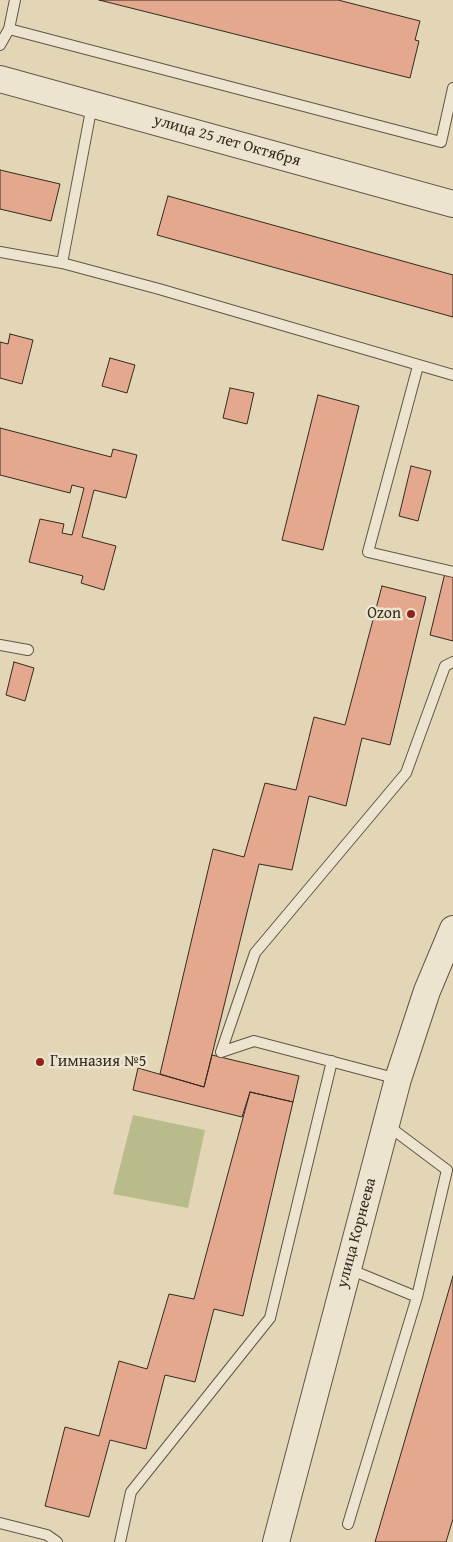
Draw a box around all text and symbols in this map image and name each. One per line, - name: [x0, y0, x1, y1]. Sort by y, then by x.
- street label: улица 25 лет Октября: [151, 111, 303, 171]
- place label: Ozon: [367, 604, 401, 624]
- marker: Ozon: [405, 608, 417, 620]
- place label: Гимназия №5: [50, 1052, 146, 1072]
- marker: Гимназия №5: [34, 1056, 46, 1068]
- street label: улица Корнеева: [333, 1176, 381, 1290]

